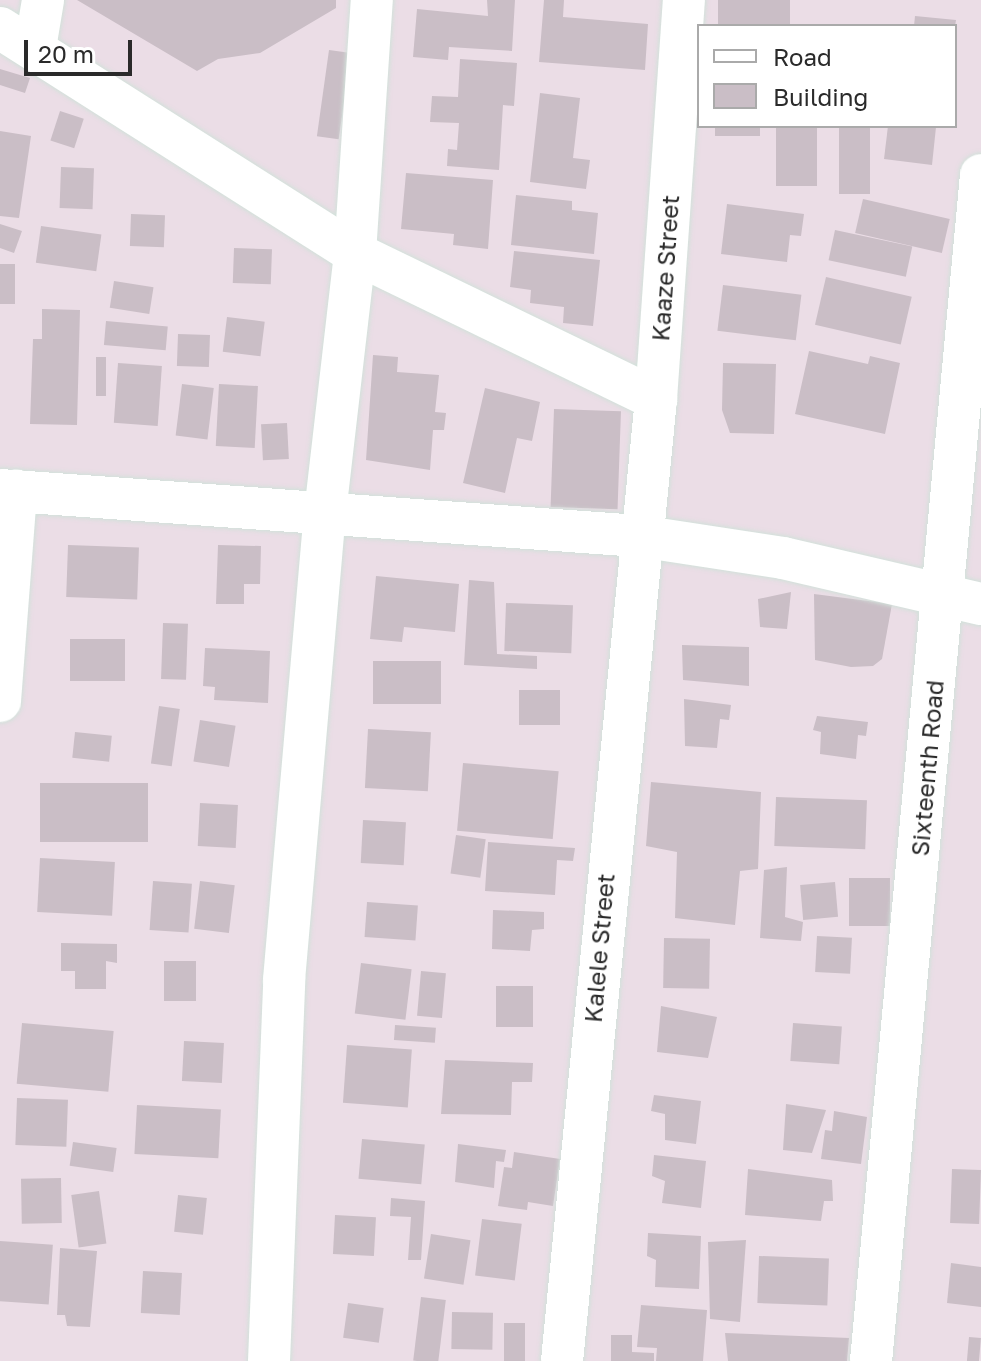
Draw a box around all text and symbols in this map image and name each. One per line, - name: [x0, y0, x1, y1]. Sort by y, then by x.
- scale bar: [28, 24, 136, 74]
- legend: [697, 24, 957, 128]
- text: 20 m: [38, 39, 94, 68]
- text: Road: [773, 42, 832, 71]
- text: Building: [773, 82, 868, 111]
- street label: Kaaze Street: [646, 194, 684, 342]
- street label: Sixteenth Road: [905, 679, 949, 857]
- street label: Kalele Street: [578, 872, 620, 1024]

